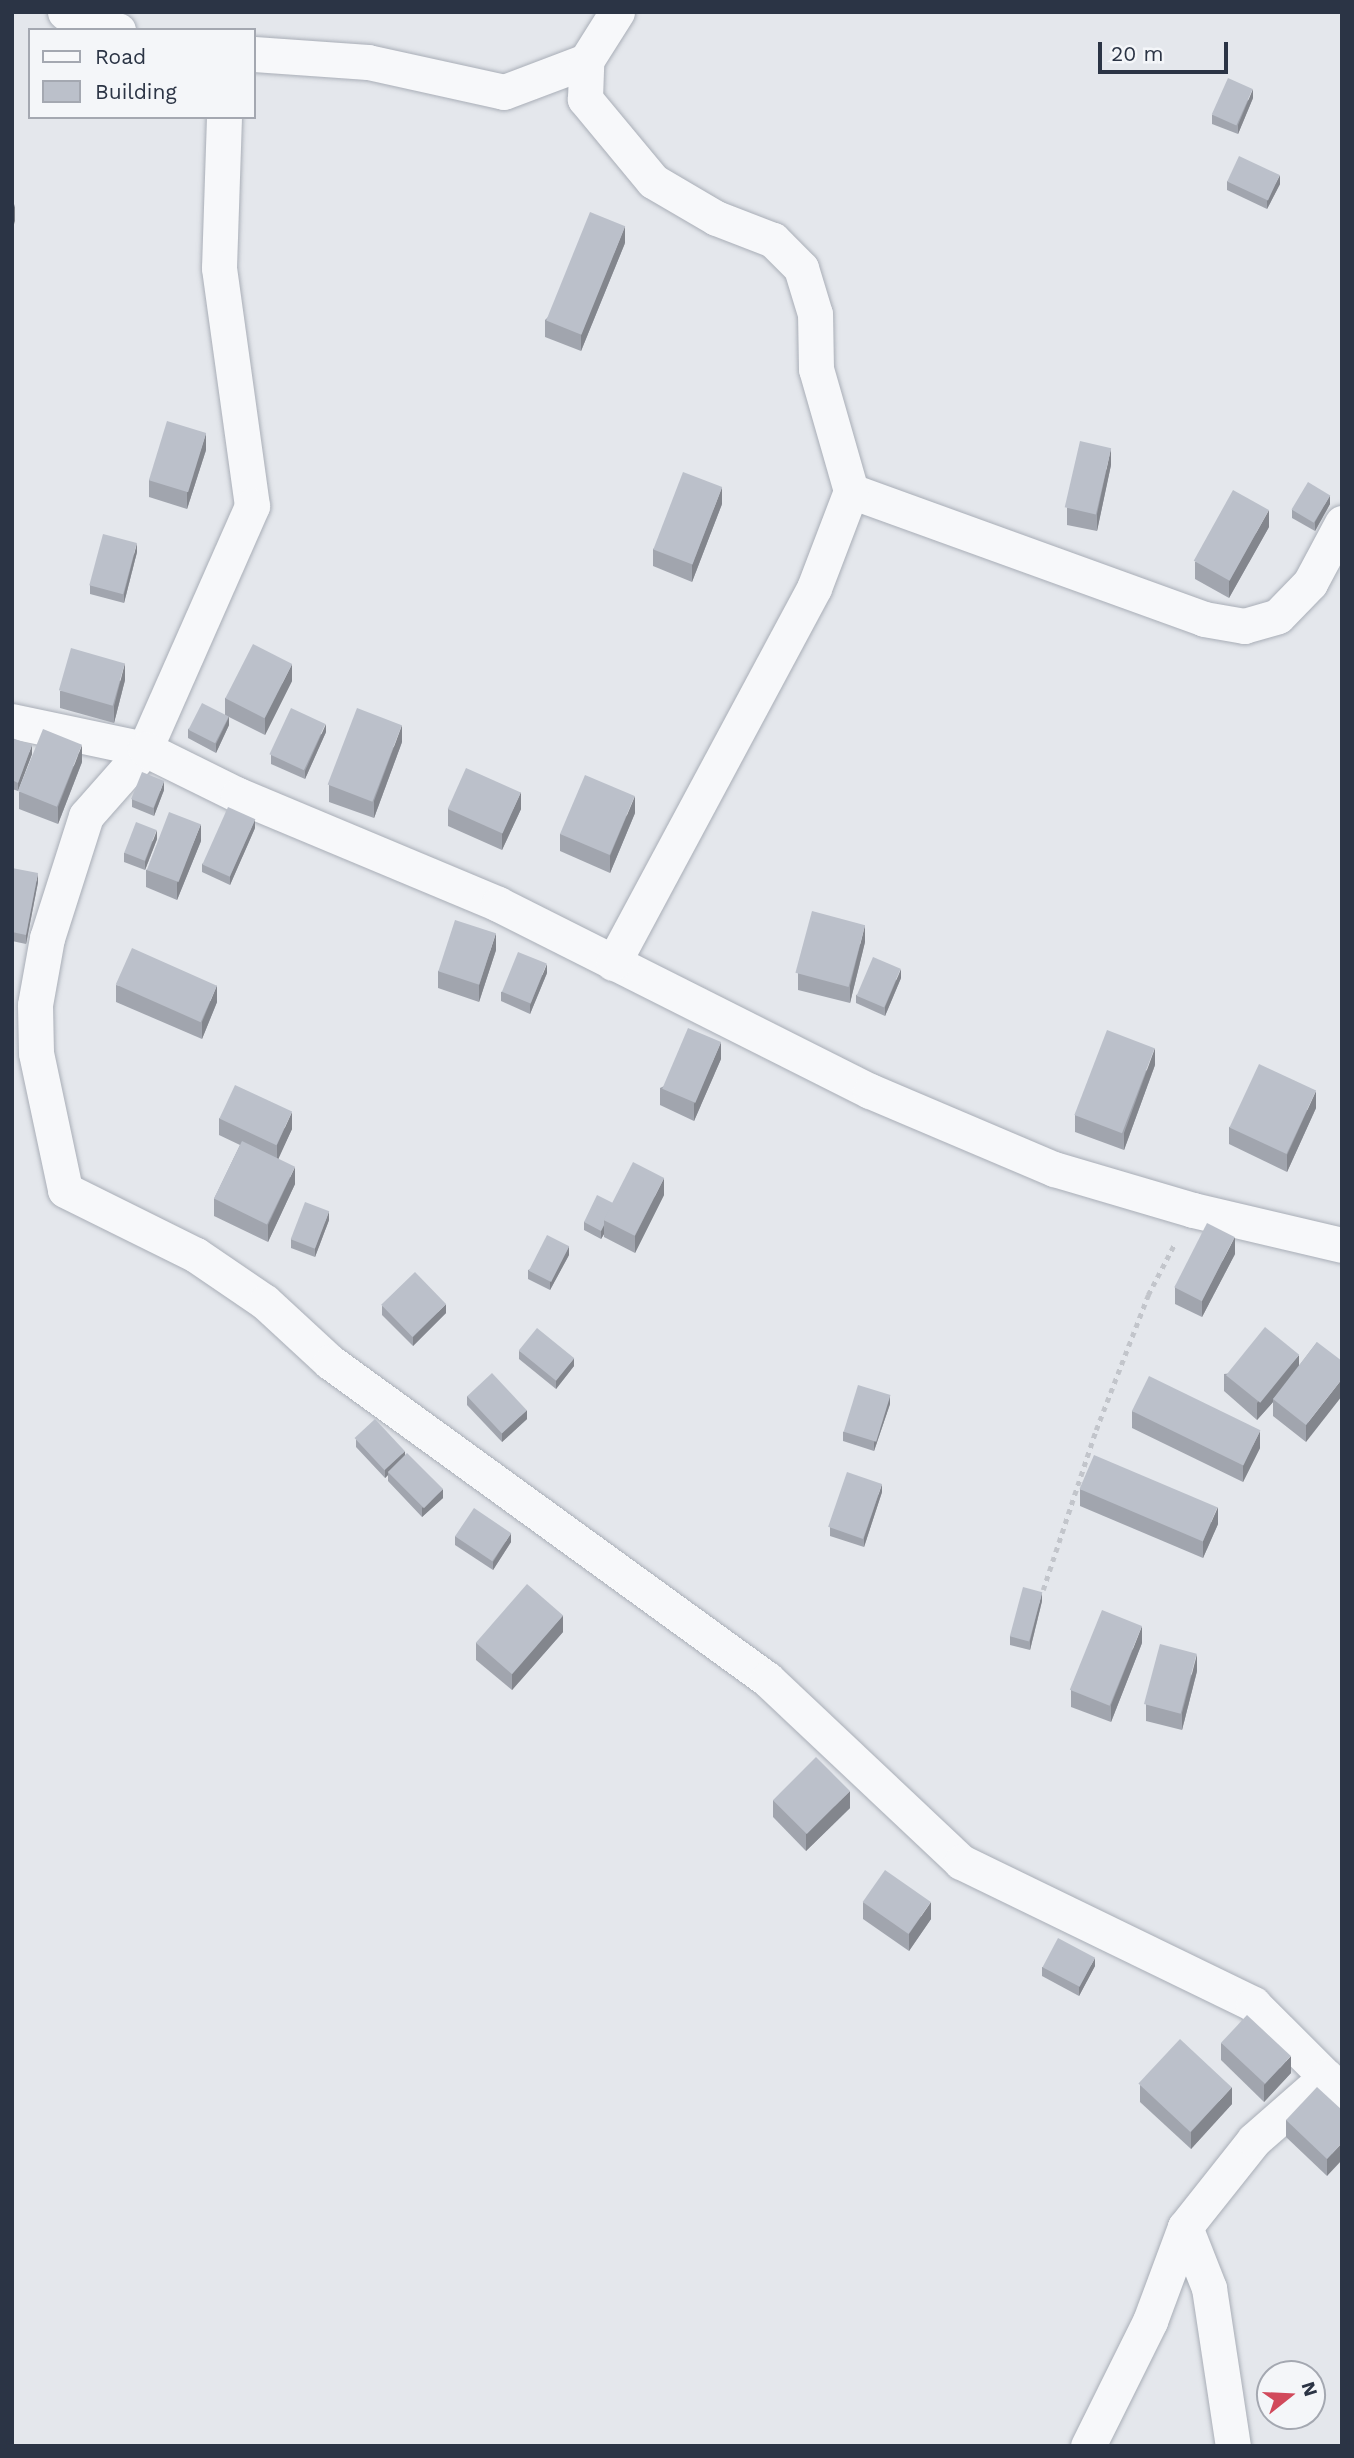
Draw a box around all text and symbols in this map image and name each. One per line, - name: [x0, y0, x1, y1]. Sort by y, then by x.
- legend: [28, 28, 256, 119]
- scale bar: [1102, 28, 1232, 72]
- text: 20 m: [1111, 41, 1163, 66]
- text: Road: [95, 44, 146, 69]
- text: Building: [95, 79, 177, 104]
- north arrow: [1256, 2360, 1326, 2430]
- text: N: [1296, 2379, 1323, 2399]

